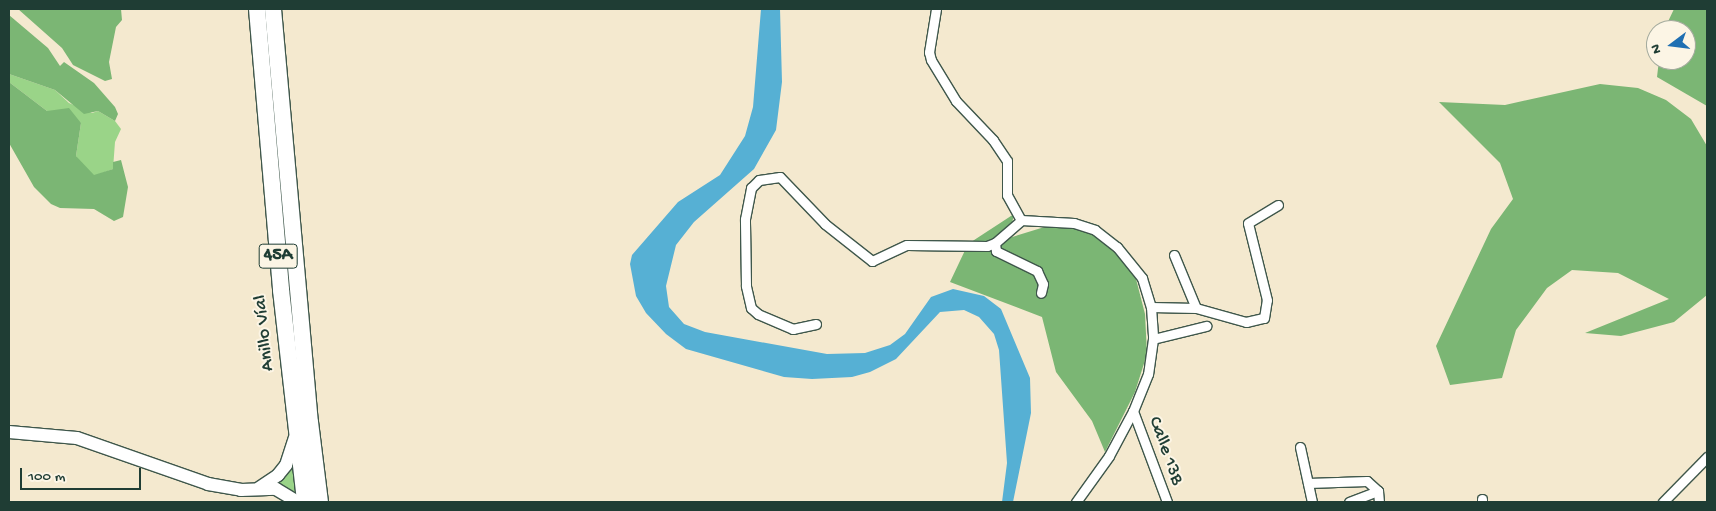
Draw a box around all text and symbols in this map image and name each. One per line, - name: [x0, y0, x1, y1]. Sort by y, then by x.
- north arrow: [1646, 20, 1696, 70]
- text: N: [1648, 42, 1666, 55]
- road number: 45A: [258, 240, 298, 272]
- street label: Anillo Víal: [250, 294, 280, 372]
- street label: Calle 13B: [1142, 414, 1188, 488]
- scale bar: [22, 458, 144, 490]
- text: 100 m: [28, 468, 65, 486]

